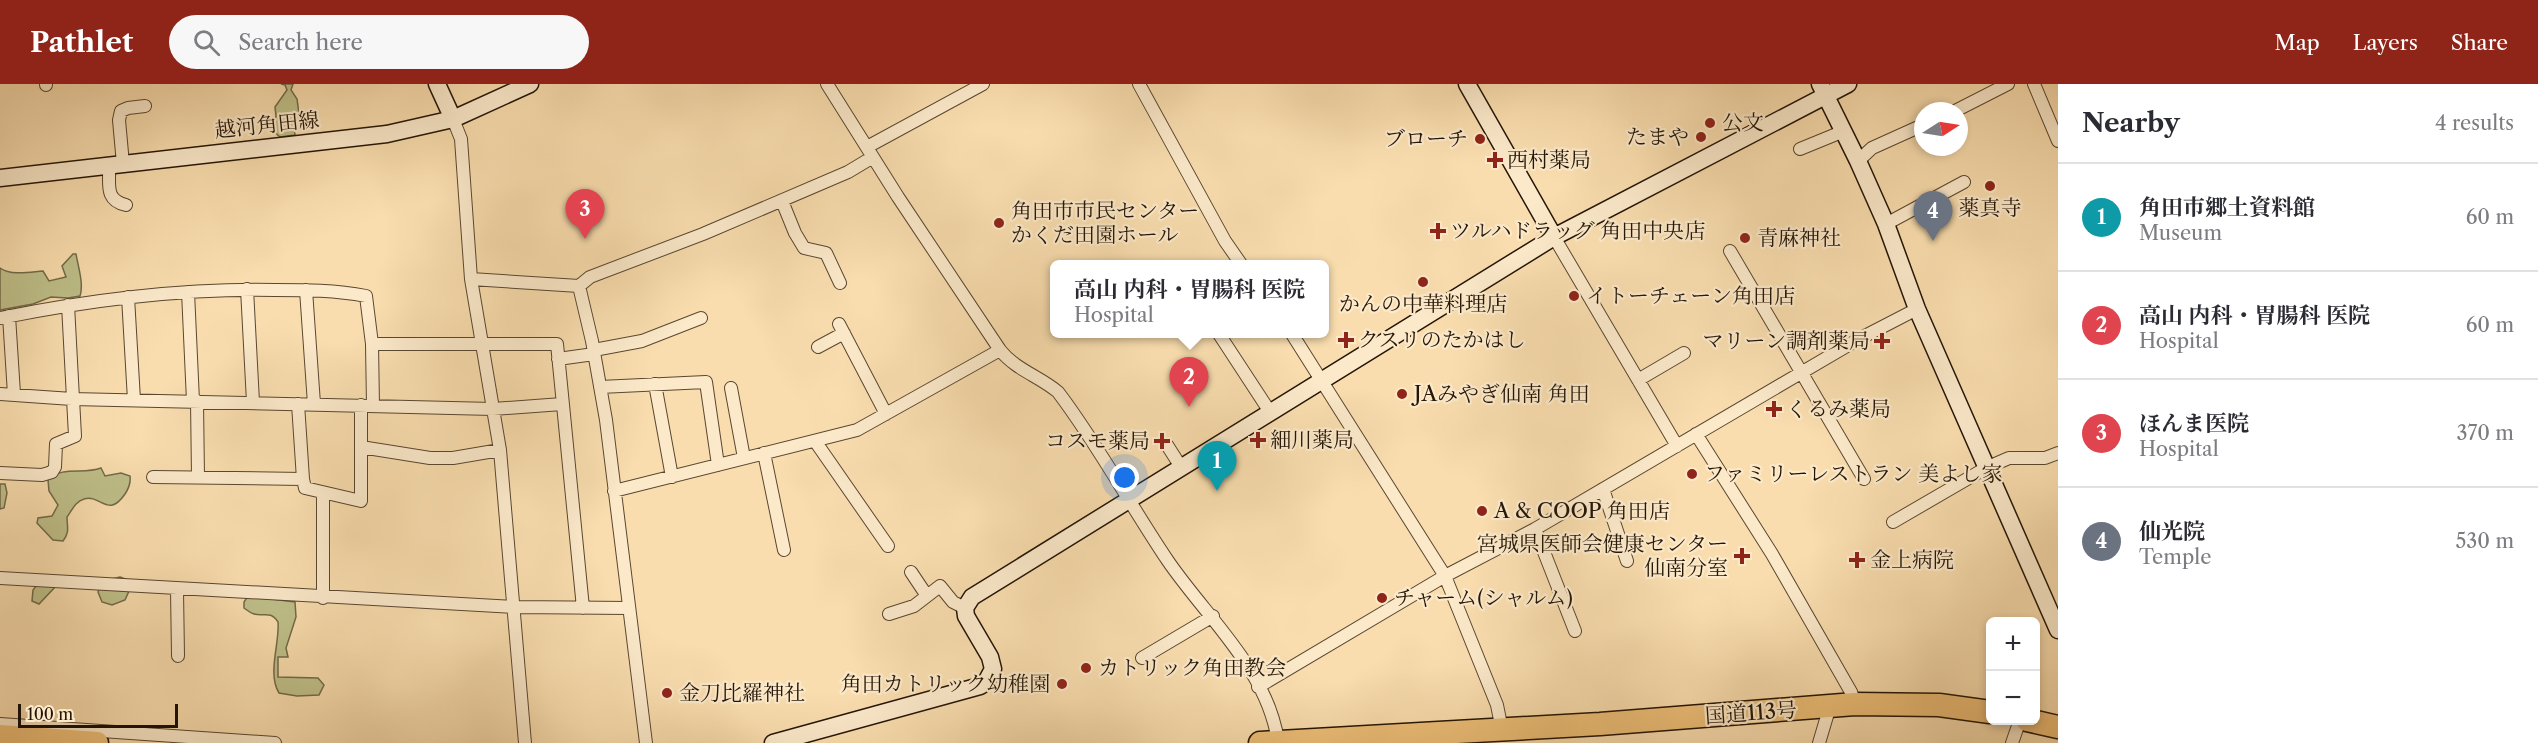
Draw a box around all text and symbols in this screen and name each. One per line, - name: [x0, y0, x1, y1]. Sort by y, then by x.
- search box: [169, 15, 589, 69]
- text: Pathlet: [30, 25, 133, 59]
- icon: search: [190, 26, 223, 59]
- text: Search here: [238, 29, 363, 56]
- text: Map: [2275, 30, 2320, 55]
- text: Layers: [2353, 30, 2418, 55]
- text: Share: [2451, 30, 2508, 55]
- north arrow: [1914, 102, 1968, 156]
- street label: 越河角田線: [213, 107, 320, 142]
- text: Nearby: [2082, 107, 2180, 139]
- place label: 公文: [1722, 110, 1764, 135]
- text: 4 results: [2435, 111, 2514, 135]
- marker: 公文: [1703, 116, 1717, 130]
- place label: たまや: [1626, 124, 1689, 149]
- place label: ブローチ: [1384, 126, 1468, 151]
- marker: たまや: [1694, 130, 1708, 144]
- marker: ブローチ: [1473, 132, 1487, 146]
- place label: 西村薬局: [1507, 147, 1591, 172]
- marker: 西村薬局: [1488, 153, 1502, 167]
- marker: 薬真寺: [1983, 179, 1997, 193]
- pin: 3: [566, 190, 604, 239]
- pin: 4: [1914, 192, 1952, 241]
- text: 角田市郷土資料館: [2139, 194, 2315, 221]
- place label: 薬真寺: [1959, 195, 2022, 220]
- place label: 角田市市民センター かくだ田園ホール: [1011, 198, 1199, 247]
- text: 1: [2097, 205, 2106, 229]
- text: 60 m: [2466, 205, 2514, 229]
- marker: 角田市市民センター かくだ田園ホール: [992, 216, 1006, 230]
- place label: ツルハドラッグ 角田中央店: [1450, 218, 1705, 243]
- text: Museum: [2139, 221, 2222, 245]
- marker: ツルハドラッグ 角田中央店: [1431, 224, 1445, 238]
- place label: 青麻神社: [1757, 225, 1841, 250]
- marker: 青麻神社: [1738, 231, 1752, 245]
- popup: [1050, 260, 1329, 338]
- marker: かんの中華料理店: [1416, 275, 1430, 289]
- text: 高山 内科・胃腸科 医院: [1074, 276, 1305, 303]
- place label: イトーチェーン角田店: [1586, 283, 1795, 308]
- marker: イトーチェーン角田店: [1567, 289, 1581, 303]
- place label: かんの中華料理店: [1339, 291, 1507, 316]
- text: 高山 内科・胃腸科 医院: [2139, 302, 2370, 329]
- text: Hospital: [1074, 303, 1154, 327]
- text: 2: [2096, 313, 2107, 337]
- text: 60 m: [2466, 313, 2514, 337]
- place label: クスリのたかはし: [1358, 327, 1526, 352]
- place label: マリーン調剤薬局: [1702, 328, 1870, 353]
- text: Hospital: [2139, 329, 2219, 353]
- marker: クスリのたかはし: [1339, 333, 1353, 347]
- marker: マリーン調剤薬局: [1875, 334, 1889, 348]
- pin: 2: [1170, 358, 1208, 407]
- place label: JAみやぎ仙南 角田: [1411, 381, 1590, 406]
- marker: JAみやぎ仙南 角田: [1395, 387, 1409, 401]
- place label: くるみ薬局: [1786, 396, 1891, 421]
- marker: くるみ薬局: [1767, 402, 1781, 416]
- text: ほんま医院: [2139, 410, 2249, 437]
- text: 3: [2096, 421, 2107, 445]
- text: 370 m: [2457, 421, 2514, 445]
- place label: 細川薬局: [1270, 427, 1354, 452]
- place label: コスモ薬局: [1045, 428, 1150, 453]
- marker: 細川薬局: [1251, 433, 1265, 447]
- marker: コスモ薬局: [1155, 434, 1169, 448]
- text: Hospital: [2139, 437, 2219, 461]
- pin: 1: [1198, 442, 1236, 491]
- place label: ファミリーレストラン 美よし家: [1704, 461, 2002, 486]
- your location: [1110, 463, 1139, 492]
- marker: ファミリーレストラン 美よし家: [1685, 467, 1699, 481]
- place label: A & COOP 角田店: [1493, 498, 1670, 523]
- marker: A & COOP 角田店: [1475, 504, 1489, 518]
- text: 仙光院: [2139, 518, 2205, 545]
- text: 4: [2096, 529, 2107, 553]
- text: 530 m: [2456, 529, 2514, 553]
- place label: 宮城県医師会健康センター 仙南分室: [1477, 531, 1728, 580]
- text: Temple: [2139, 545, 2211, 569]
- marker: 宮城県医師会健康センター 仙南分室: [1733, 547, 1751, 565]
- place label: 金上病院: [1870, 547, 1954, 572]
- marker: 金上病院: [1848, 551, 1866, 569]
- place label: チャーム(シャルム): [1394, 585, 1573, 610]
- marker: チャーム(シャルム): [1375, 591, 1389, 605]
- map controls: [1986, 617, 2040, 725]
- button: +: [1986, 617, 2040, 671]
- place label: カトリック角田教会: [1098, 655, 1286, 680]
- marker: カトリック角田教会: [1079, 661, 1093, 675]
- place label: 角田カトリック幼稚園: [841, 671, 1050, 696]
- button: −: [1986, 671, 2040, 725]
- marker: 角田カトリック幼稚園: [1055, 677, 1069, 691]
- place label: 金刀比羅神社: [679, 680, 805, 705]
- marker: 金刀比羅神社: [660, 686, 674, 700]
- street label: 国道113号: [1704, 697, 1798, 728]
- scale bar: [18, 701, 178, 728]
- text: 100 m: [27, 704, 73, 724]

